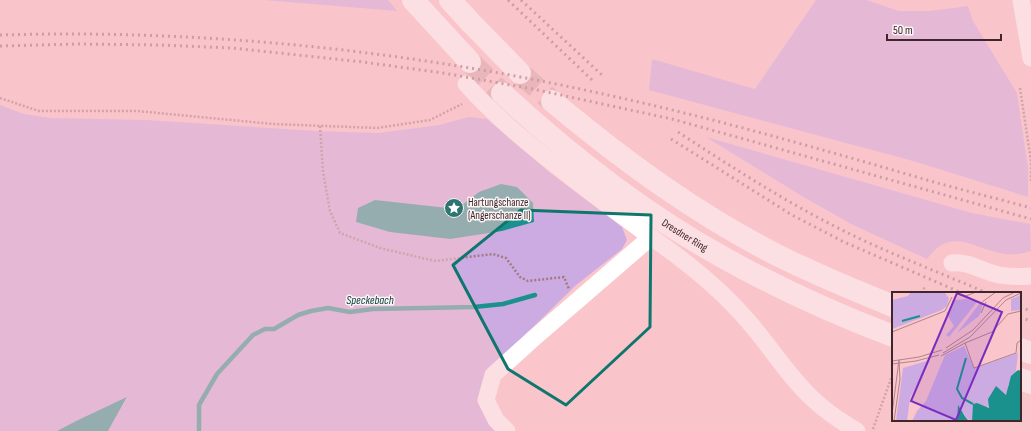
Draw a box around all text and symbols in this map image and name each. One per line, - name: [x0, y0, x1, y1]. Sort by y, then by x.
- scale bar: [887, 16, 1001, 42]
- text: 50 m: [893, 23, 913, 38]
- place label: Hartungschanze (Angerschanze II): [468, 196, 531, 222]
- place icon: Hartungschanze (Angerschanze II): [443, 197, 465, 219]
- street label: Dresdner Ring: [659, 216, 711, 255]
- inset map: [892, 292, 1021, 421]
- water label: Speckebach: [346, 293, 394, 308]

